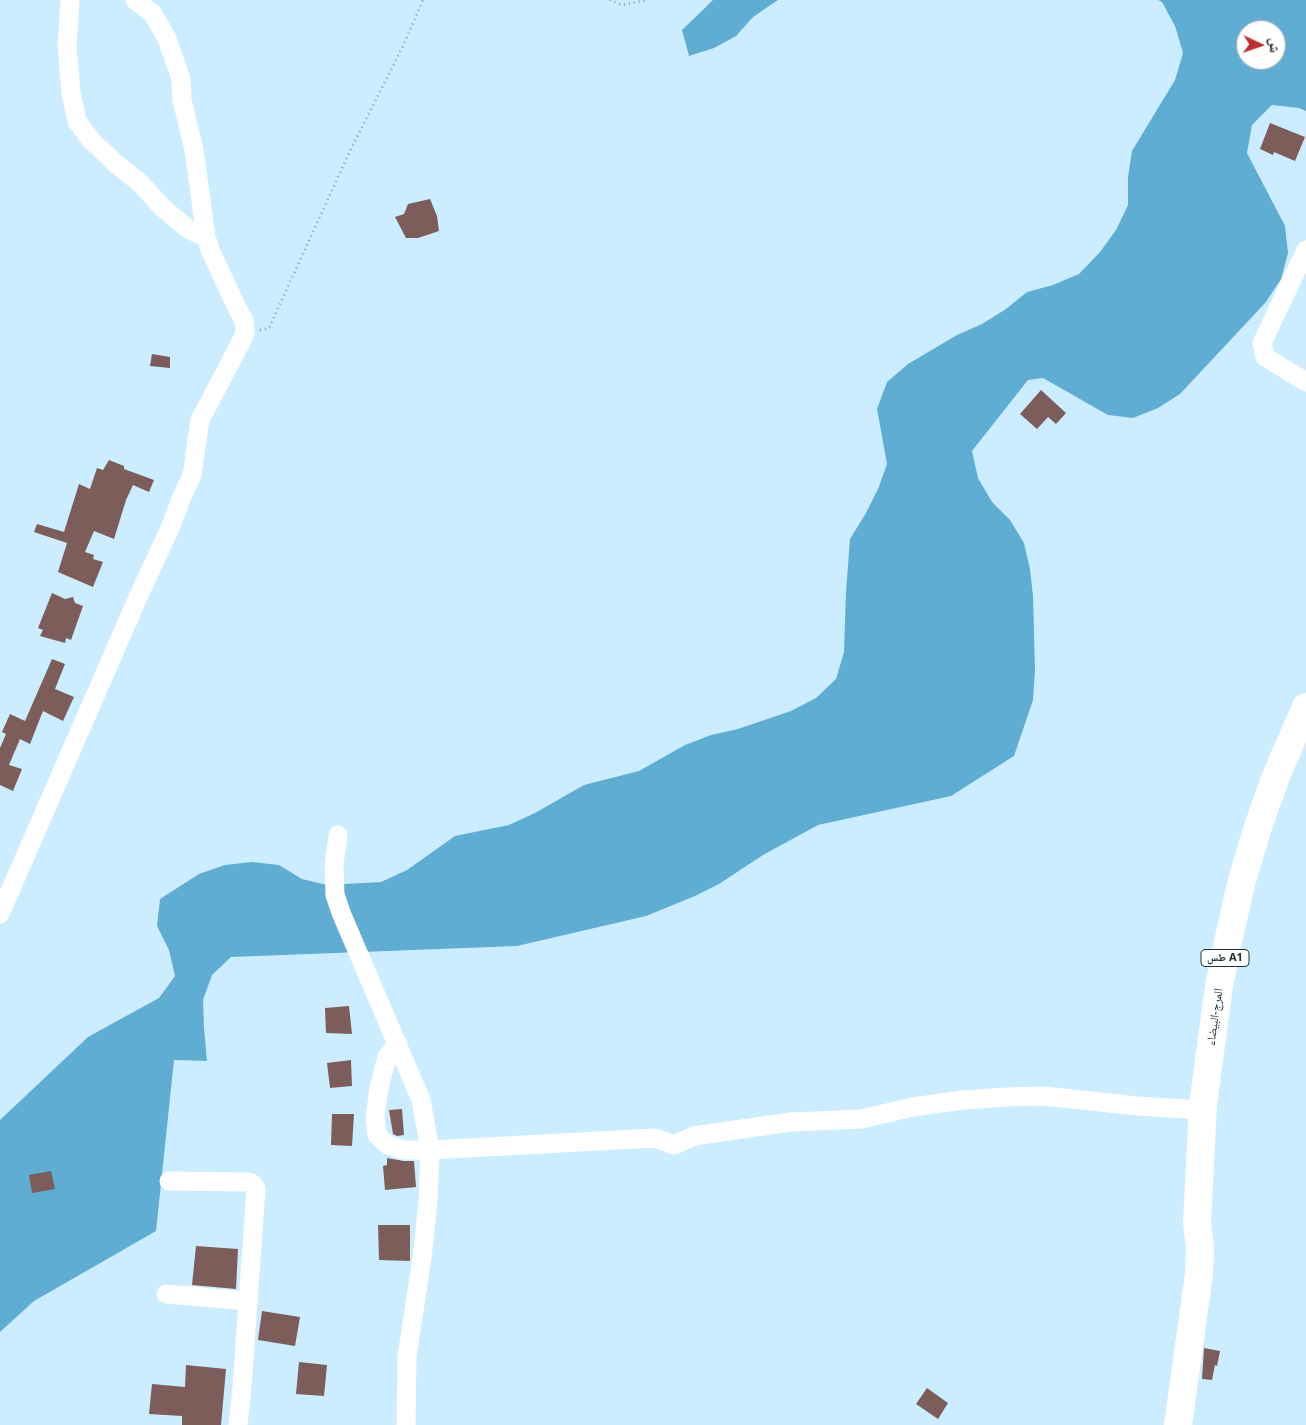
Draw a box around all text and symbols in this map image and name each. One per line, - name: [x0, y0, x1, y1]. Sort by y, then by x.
- north arrow: [1236, 20, 1286, 70]
- text: ش: [1266, 38, 1285, 54]
- road number: طس A1: [1201, 950, 1249, 966]
- street label: المرج-البيضاء: [1204, 988, 1226, 1046]

